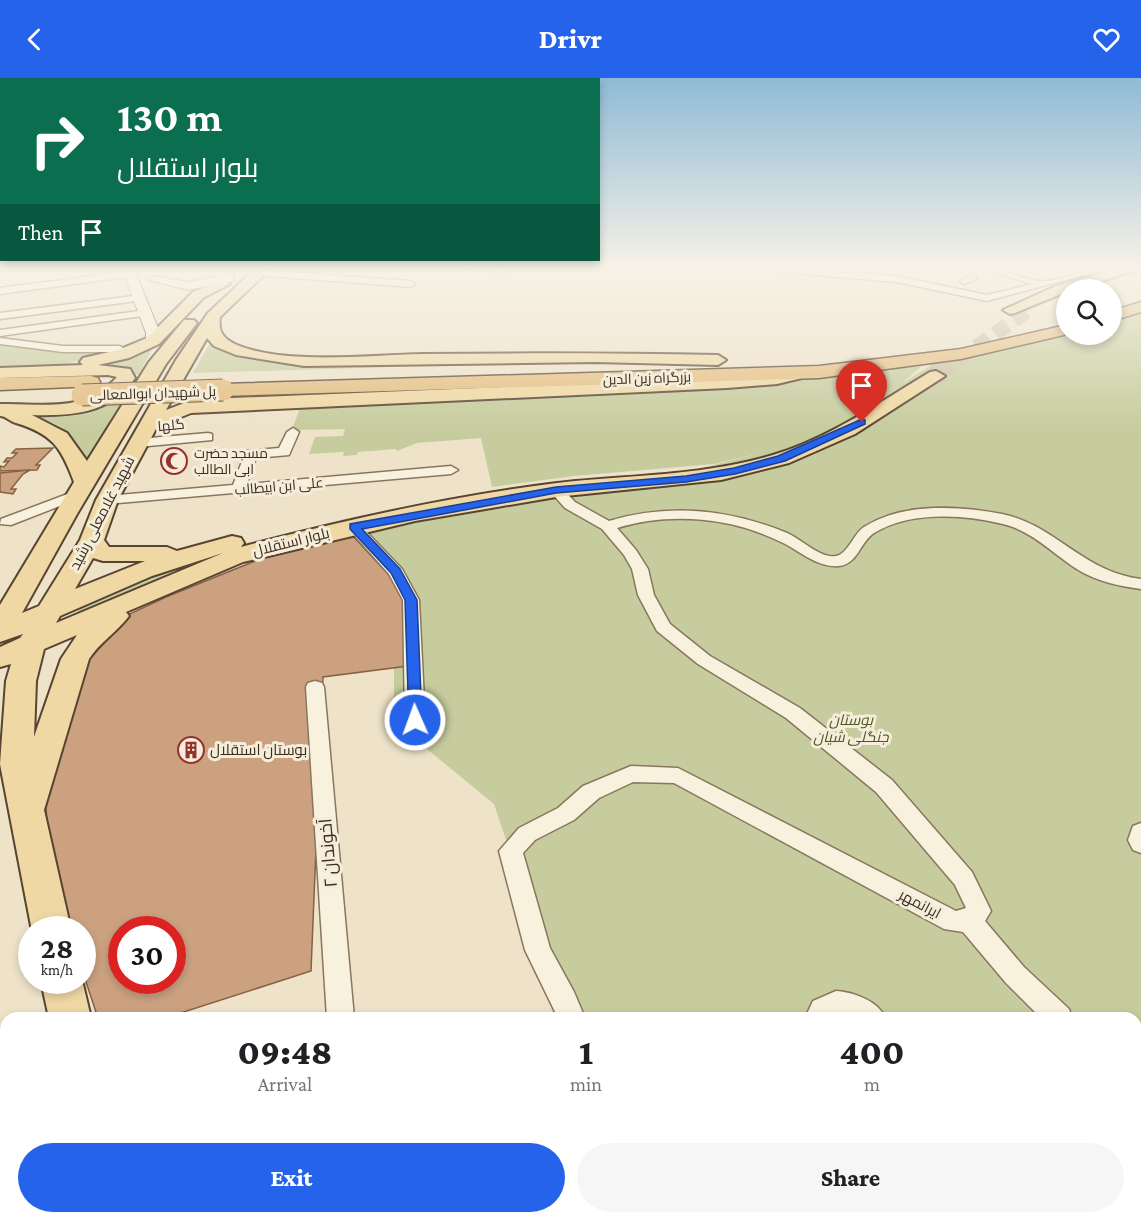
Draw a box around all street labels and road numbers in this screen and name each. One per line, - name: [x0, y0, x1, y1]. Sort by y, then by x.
- street label: بزرگراه زین الدین: [603, 368, 691, 388]
- street label: پل شهیدان ابوالمعالی: [90, 383, 217, 405]
- street label: گلها: [157, 416, 185, 434]
- street label: شهید غلامعلی رشید: [66, 454, 139, 573]
- street label: علی ابن ابیطالب: [234, 474, 324, 498]
- street label: بلوار استقلال: [251, 525, 331, 560]
- street label: آخوندان ۲: [315, 817, 342, 888]
- street label: ایرانمهر: [895, 886, 944, 923]

